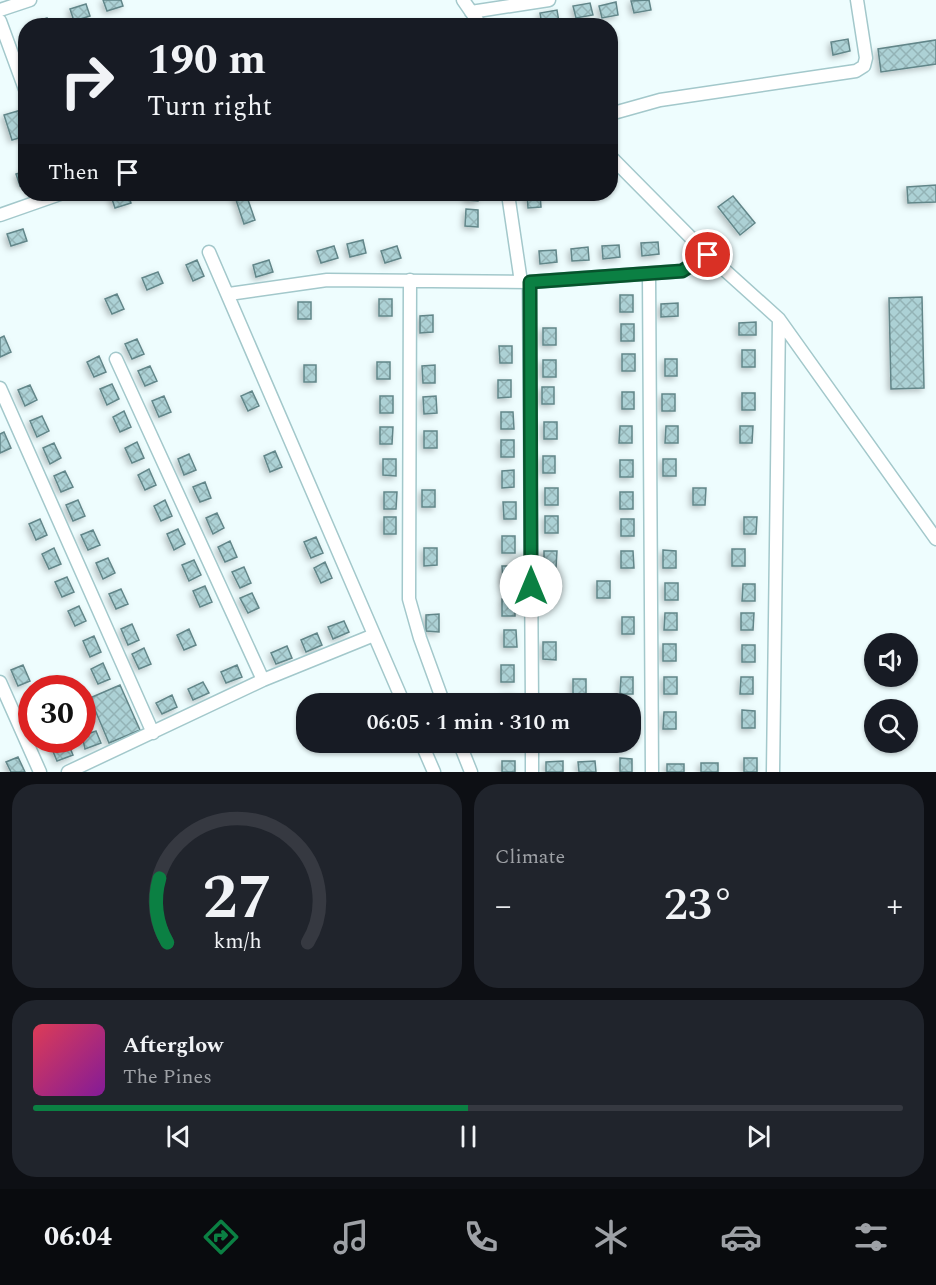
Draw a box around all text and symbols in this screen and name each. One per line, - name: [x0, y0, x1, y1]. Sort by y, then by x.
- text: 190 m: [147, 29, 266, 92]
- icon: right: [48, 42, 126, 120]
- text: Turn right: [147, 86, 272, 128]
- text: Then: [48, 156, 99, 189]
- icon: arrive: [111, 156, 144, 189]
- pin: [682, 229, 733, 280]
- icon: arrive: [691, 238, 724, 271]
- position arrow: [499, 554, 563, 618]
- map controls: [864, 633, 918, 753]
- button: sound: [864, 633, 918, 687]
- speed limit sign: 30: [18, 675, 96, 753]
- button: search: [864, 699, 918, 753]
- text: 06:05 · 1 min · 310 m: [367, 706, 570, 739]
- text: Climate: [495, 842, 565, 872]
- text: 27: [202, 851, 272, 946]
- text: 23°: [664, 871, 734, 940]
- text: −: [495, 881, 512, 931]
- text: +: [887, 881, 903, 931]
- text: km/h: [213, 925, 261, 958]
- text: Afterglow: [123, 1029, 223, 1062]
- text: The Pines: [123, 1062, 212, 1092]
- icon: previous: [162, 1120, 195, 1153]
- icon: pause: [452, 1120, 485, 1153]
- icon: next: [742, 1120, 775, 1153]
- text: 06:04: [44, 1216, 112, 1258]
- icon: directions: [200, 1216, 242, 1258]
- icon: music: [330, 1216, 372, 1258]
- icon: phone: [460, 1216, 502, 1258]
- icon: climate: [590, 1216, 632, 1258]
- icon: car: [720, 1216, 762, 1258]
- icon: filters: [850, 1216, 892, 1258]

